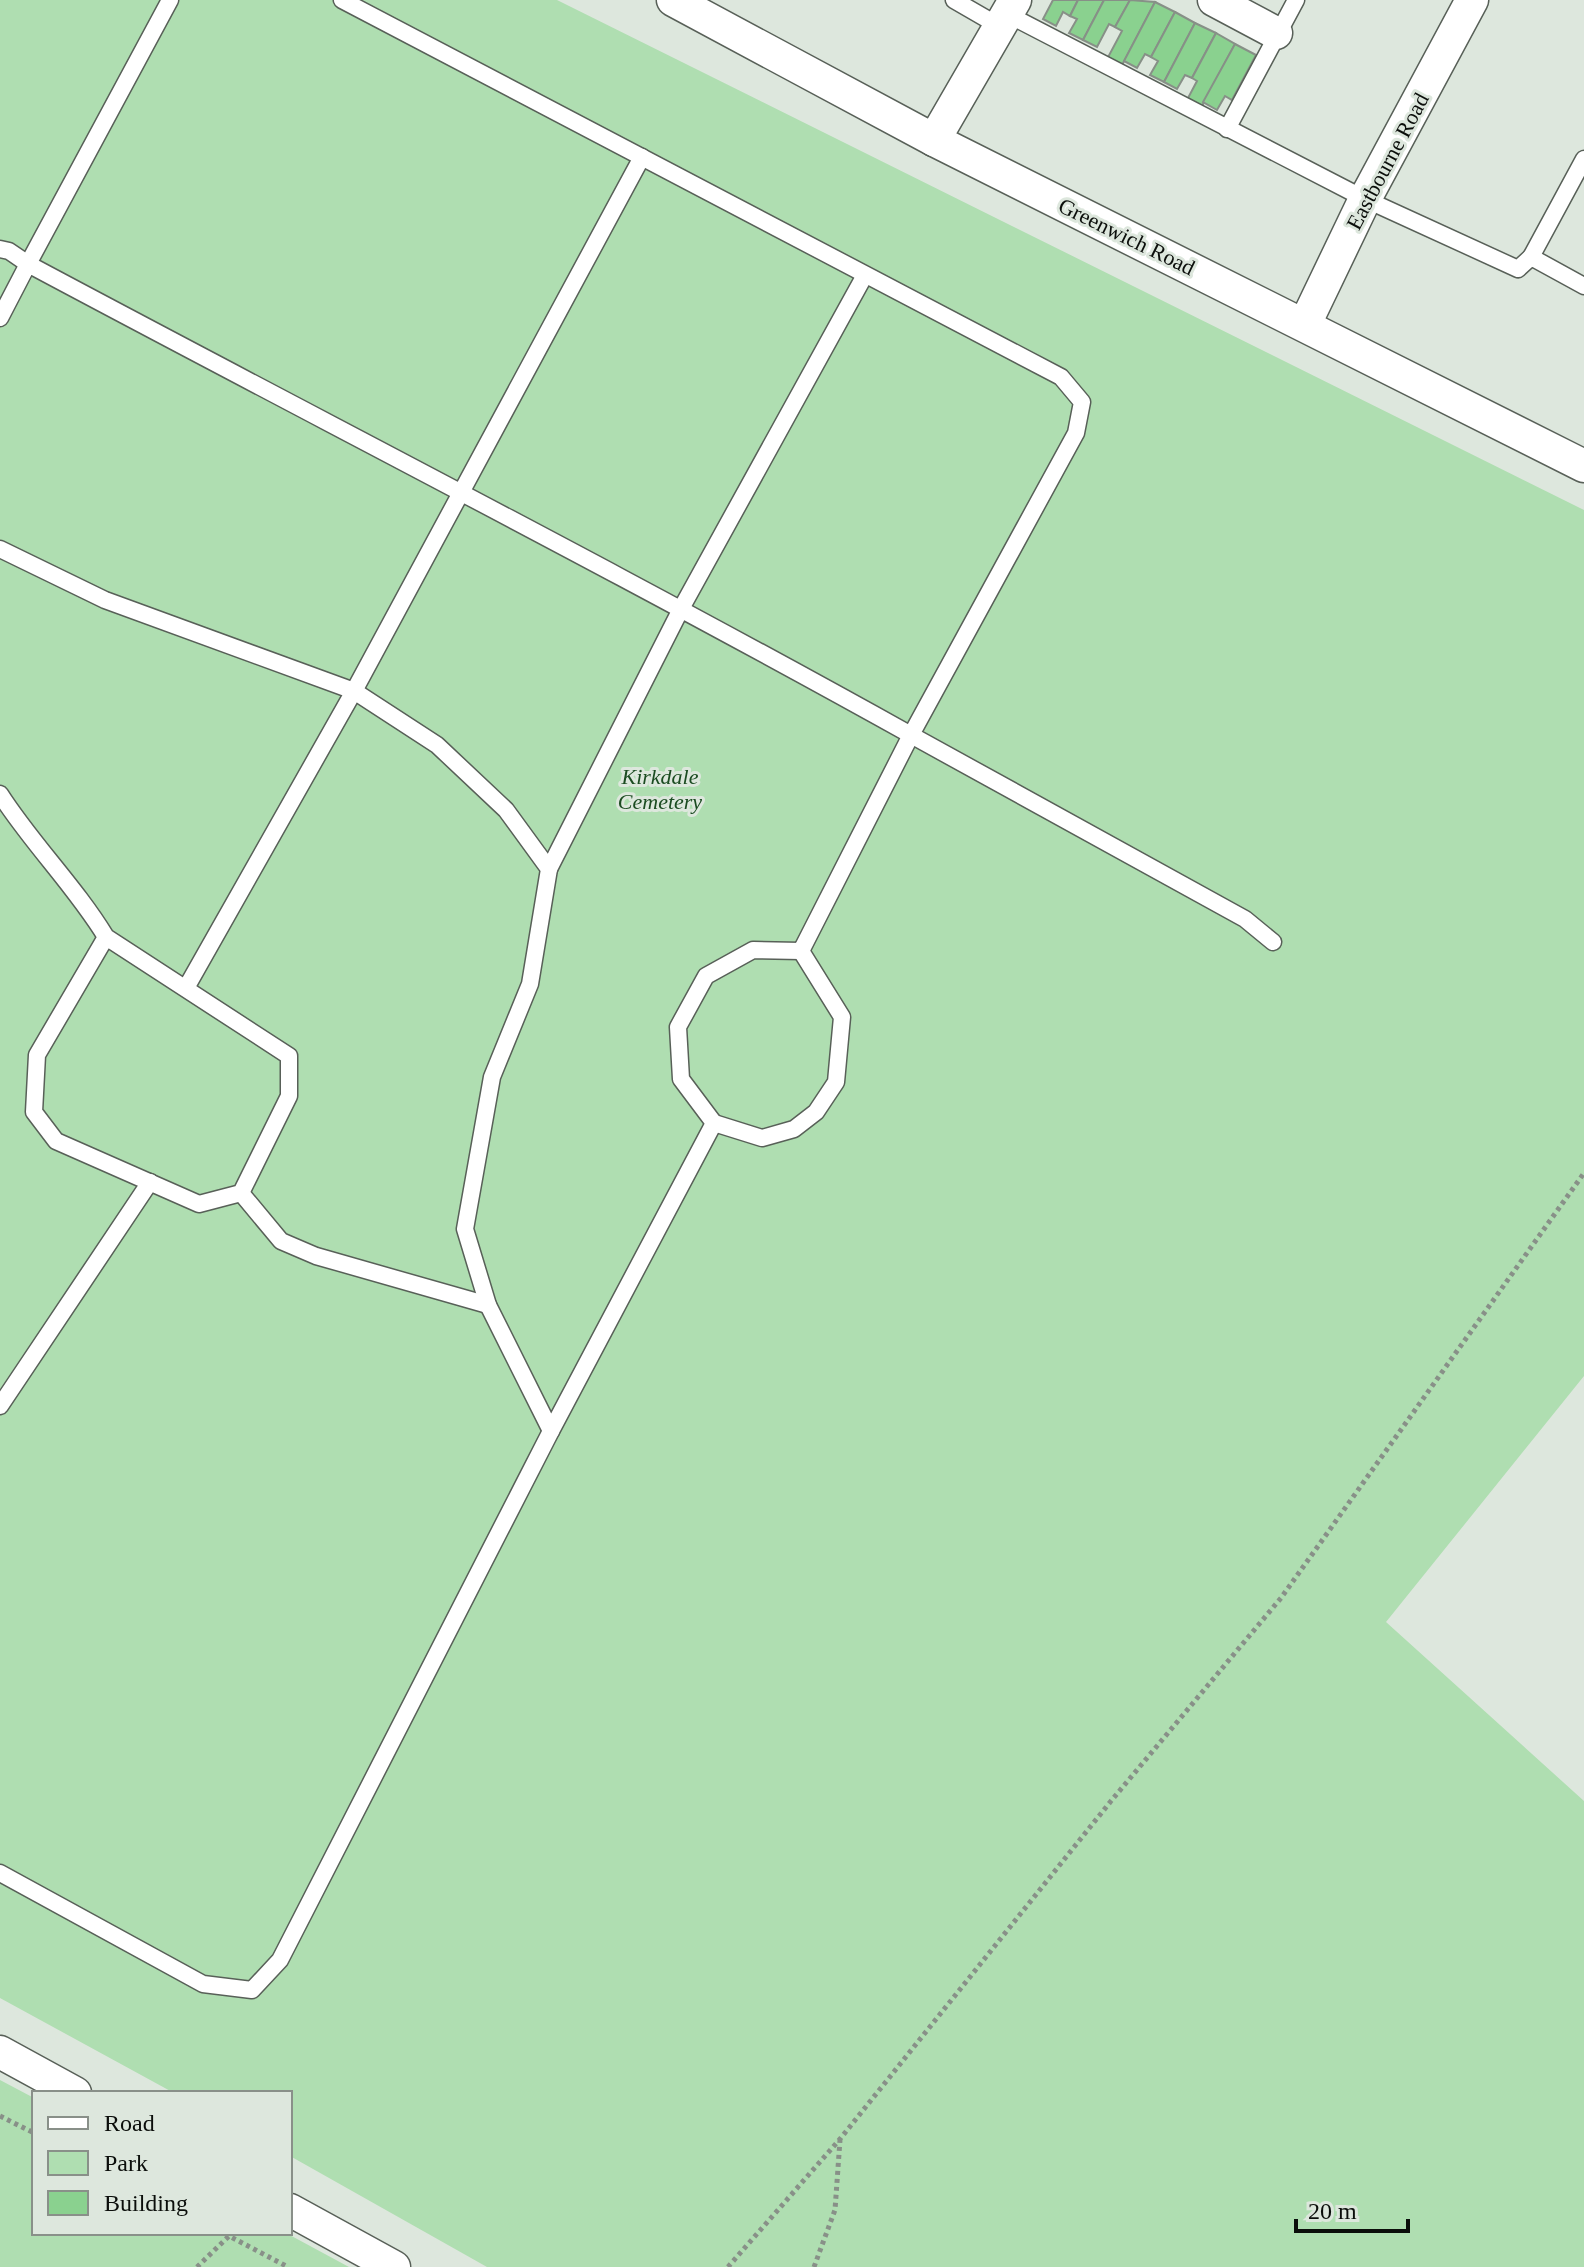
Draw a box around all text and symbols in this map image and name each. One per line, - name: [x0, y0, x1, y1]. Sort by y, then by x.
- street label: Eastbourne Road: [1341, 89, 1434, 234]
- street label: Greenwich Road: [1055, 193, 1199, 280]
- park label: Kirkdale Cemetery: [618, 764, 702, 814]
- legend: [32, 2091, 292, 2235]
- text: Road: [104, 2110, 155, 2136]
- text: Park: [104, 2150, 148, 2176]
- scale bar: [1296, 2183, 1408, 2233]
- text: Building: [104, 2190, 188, 2216]
- text: 20 m: [1308, 2198, 1357, 2224]

